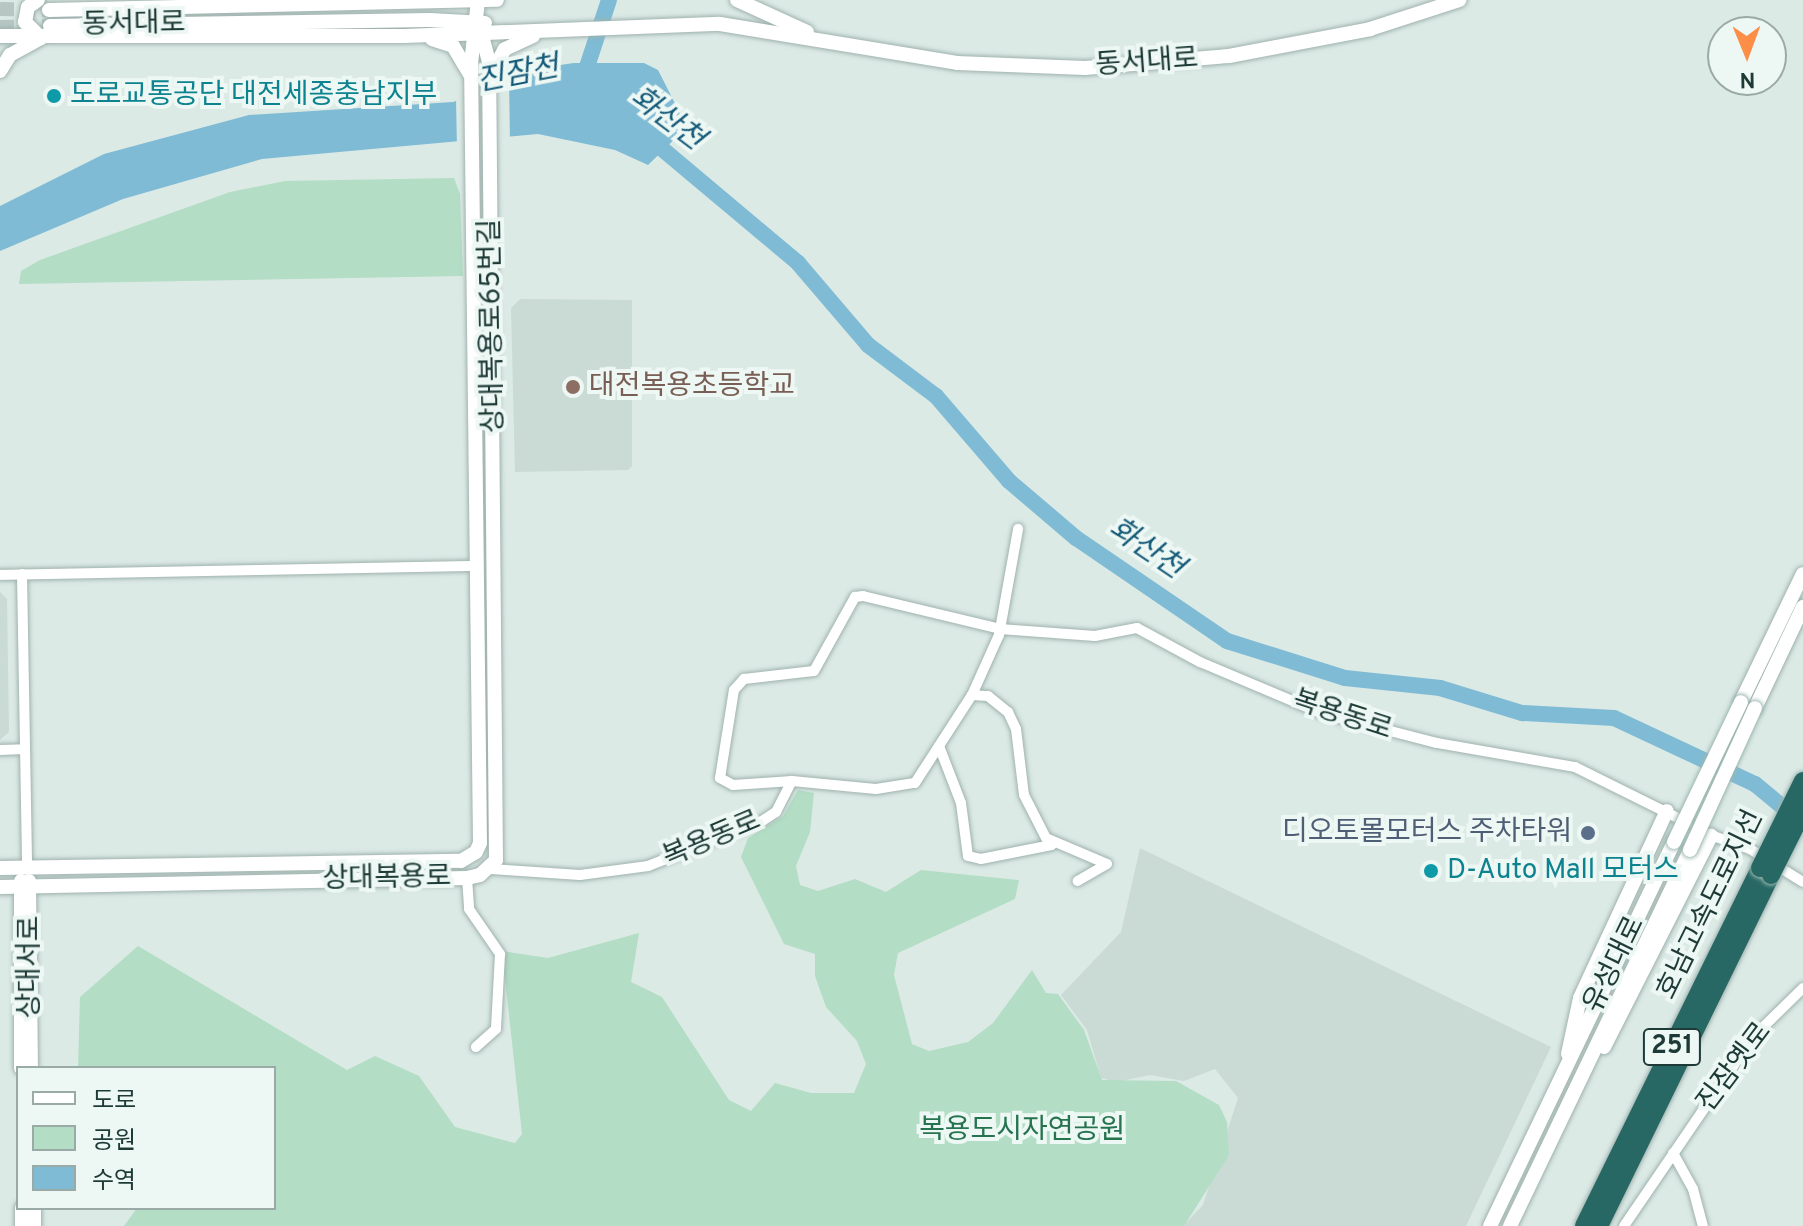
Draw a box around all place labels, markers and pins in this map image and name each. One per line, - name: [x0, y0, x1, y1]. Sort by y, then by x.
- place label: 도로교통공단 대전세종충남지부: [70, 79, 437, 113]
- marker: 도로교통공단 대전세종충남지부: [45, 87, 63, 105]
- place label: 대전복용초등학교: [589, 370, 795, 404]
- marker: 대전복용초등학교: [564, 378, 582, 396]
- place label: 디오토몰모터스 주차타워: [1282, 816, 1572, 850]
- marker: 디오토몰모터스 주차타워: [1579, 824, 1597, 842]
- place label: D-Auto Mall 모터스: [1447, 854, 1679, 888]
- marker: D-Auto Mall 모터스: [1422, 862, 1440, 880]

